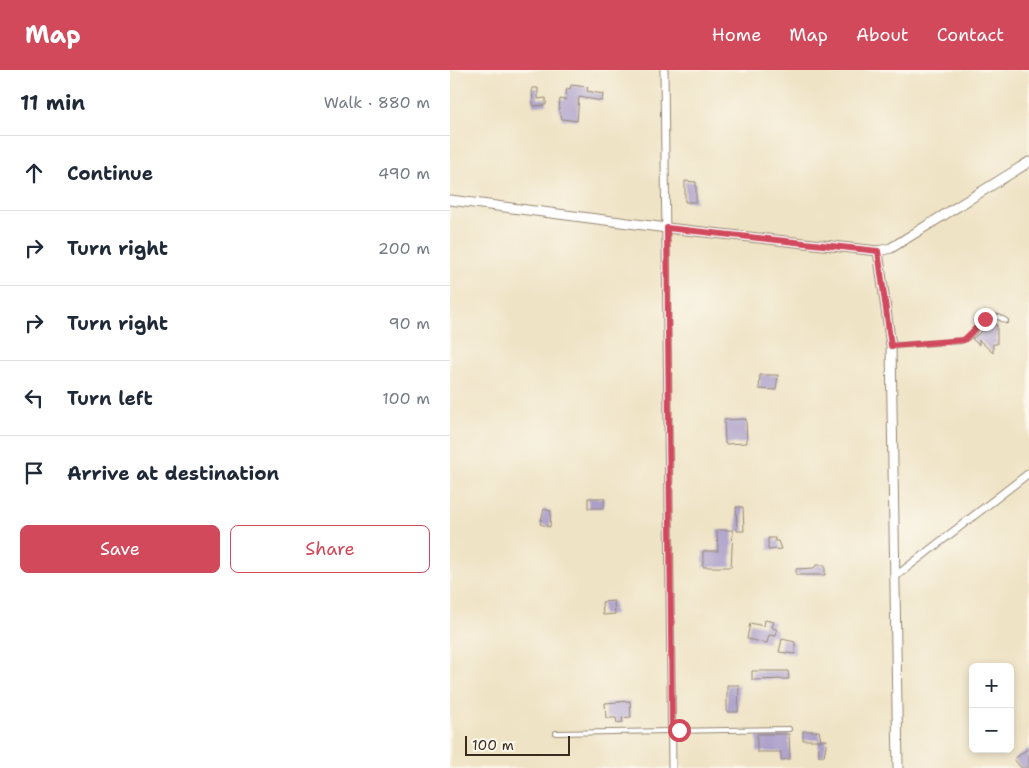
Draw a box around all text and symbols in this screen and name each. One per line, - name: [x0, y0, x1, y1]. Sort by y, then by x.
- text: Map: [25, 19, 81, 51]
- text: Home: [712, 23, 761, 47]
- text: Map: [789, 23, 828, 47]
- text: About: [856, 23, 909, 47]
- text: Contact: [937, 23, 1004, 47]
- text: 11 min: [20, 89, 85, 117]
- text: Walk · 880 m: [324, 92, 430, 113]
- icon: ahead: [20, 159, 48, 187]
- text: Continue: [67, 161, 153, 186]
- text: 490 m: [378, 163, 430, 184]
- icon: right: [20, 234, 48, 262]
- text: Turn right: [67, 236, 168, 261]
- text: 200 m: [378, 238, 430, 259]
- route end: [974, 308, 997, 331]
- icon: right: [20, 309, 48, 337]
- text: Turn right: [67, 311, 168, 336]
- text: 90 m: [389, 313, 430, 334]
- icon: left: [20, 384, 48, 412]
- text: Turn left: [67, 386, 153, 411]
- text: 100 m: [382, 388, 430, 409]
- icon: arrive: [20, 459, 48, 487]
- text: Arrive at destination: [67, 461, 279, 486]
- button: Save: [20, 525, 220, 573]
- button: Share: [230, 525, 430, 573]
- map controls: [969, 663, 1014, 753]
- button: +: [969, 663, 1014, 708]
- button: −: [969, 708, 1014, 753]
- route start: [668, 719, 691, 742]
- scale bar: [465, 733, 570, 756]
- text: 100 m: [472, 736, 514, 754]

